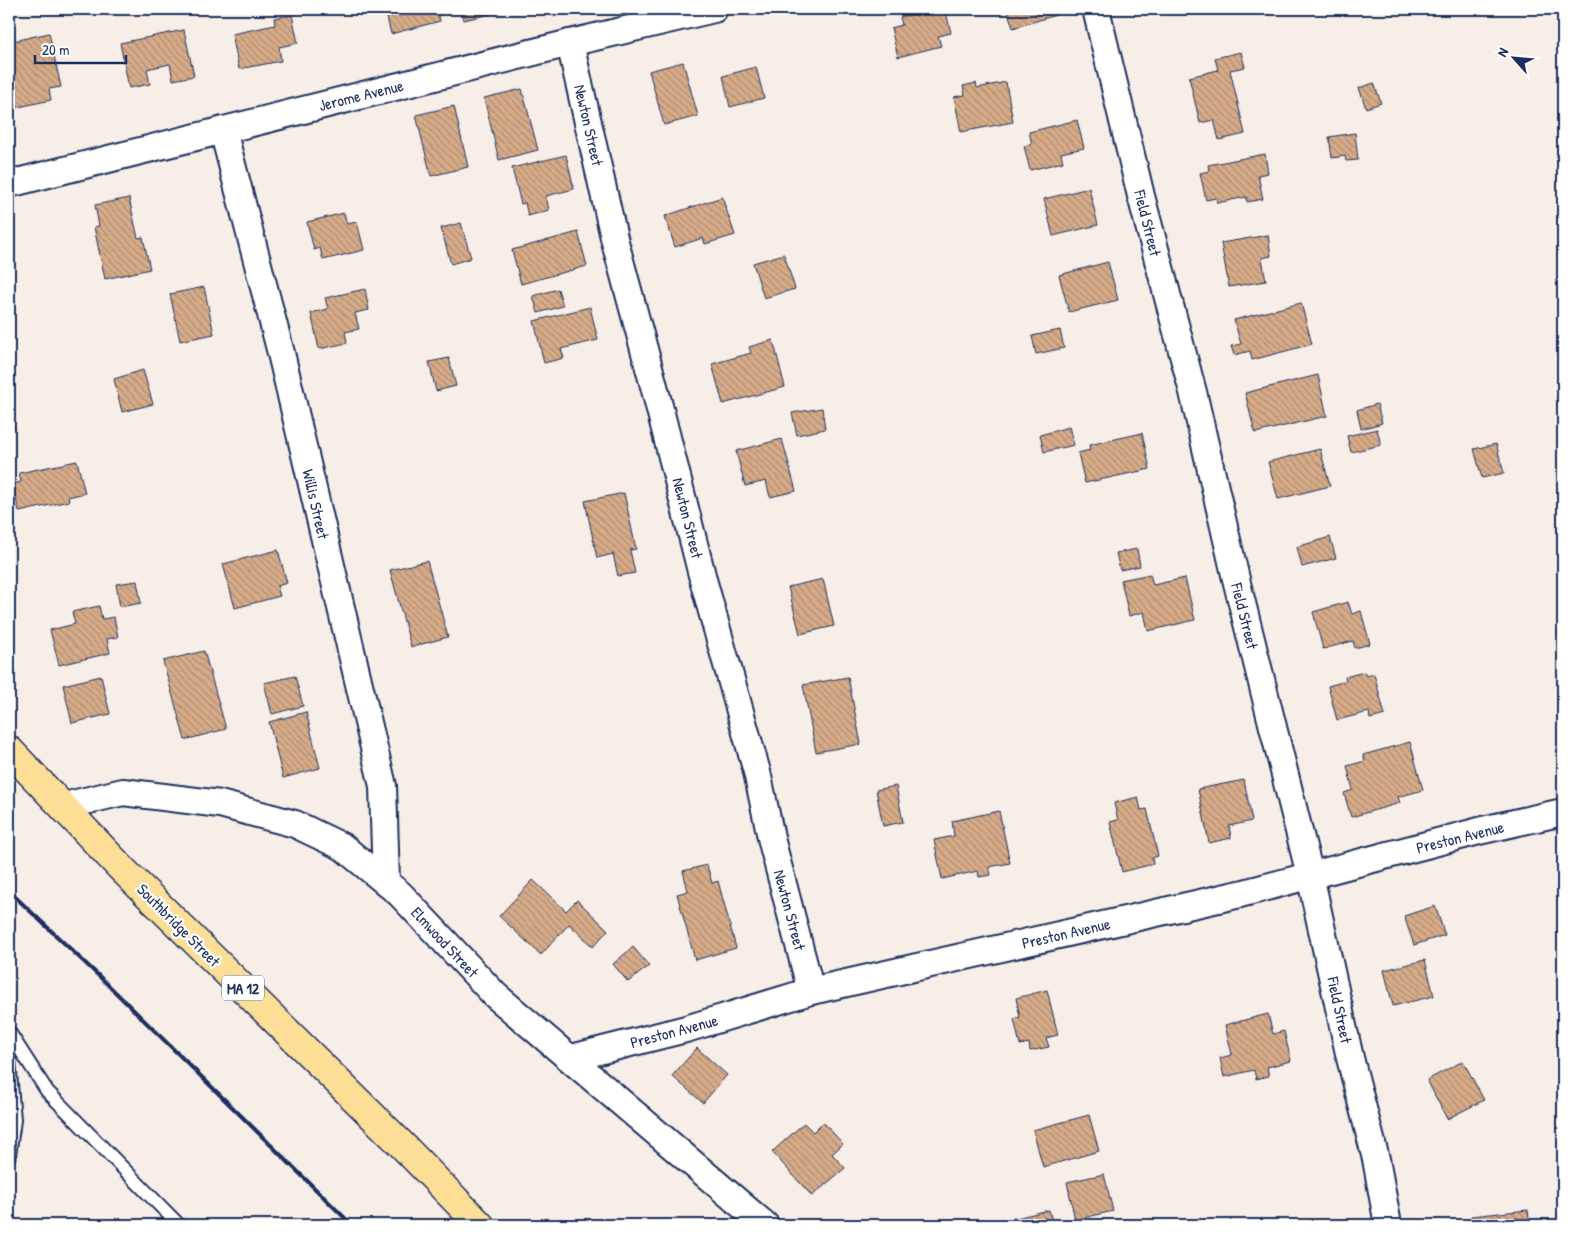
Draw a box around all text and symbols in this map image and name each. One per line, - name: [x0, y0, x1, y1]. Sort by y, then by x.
- scale bar: [35, 32, 126, 64]
- north arrow: [1490, 32, 1540, 82]
- text: 20 m: [42, 39, 69, 60]
- text: N: [1492, 44, 1512, 60]
- street label: Jerome Avenue: [316, 74, 406, 116]
- street label: Newton Street: [569, 82, 609, 168]
- street label: Field Street: [1129, 187, 1167, 259]
- street label: Willis Street: [297, 467, 335, 542]
- street label: Newton Street: [667, 475, 709, 561]
- street label: Field Street: [1226, 580, 1264, 652]
- street label: Preston Avenue: [1414, 815, 1507, 859]
- street label: Newton Street: [769, 867, 811, 953]
- street label: Southbridge Street: [133, 879, 226, 972]
- street label: Elmwood Street: [406, 902, 484, 983]
- street label: Preston Avenue: [1020, 912, 1113, 954]
- street label: Field Street: [1322, 974, 1358, 1046]
- road number: MA 12: [222, 976, 264, 1000]
- street label: Preston Avenue: [628, 1009, 721, 1053]

